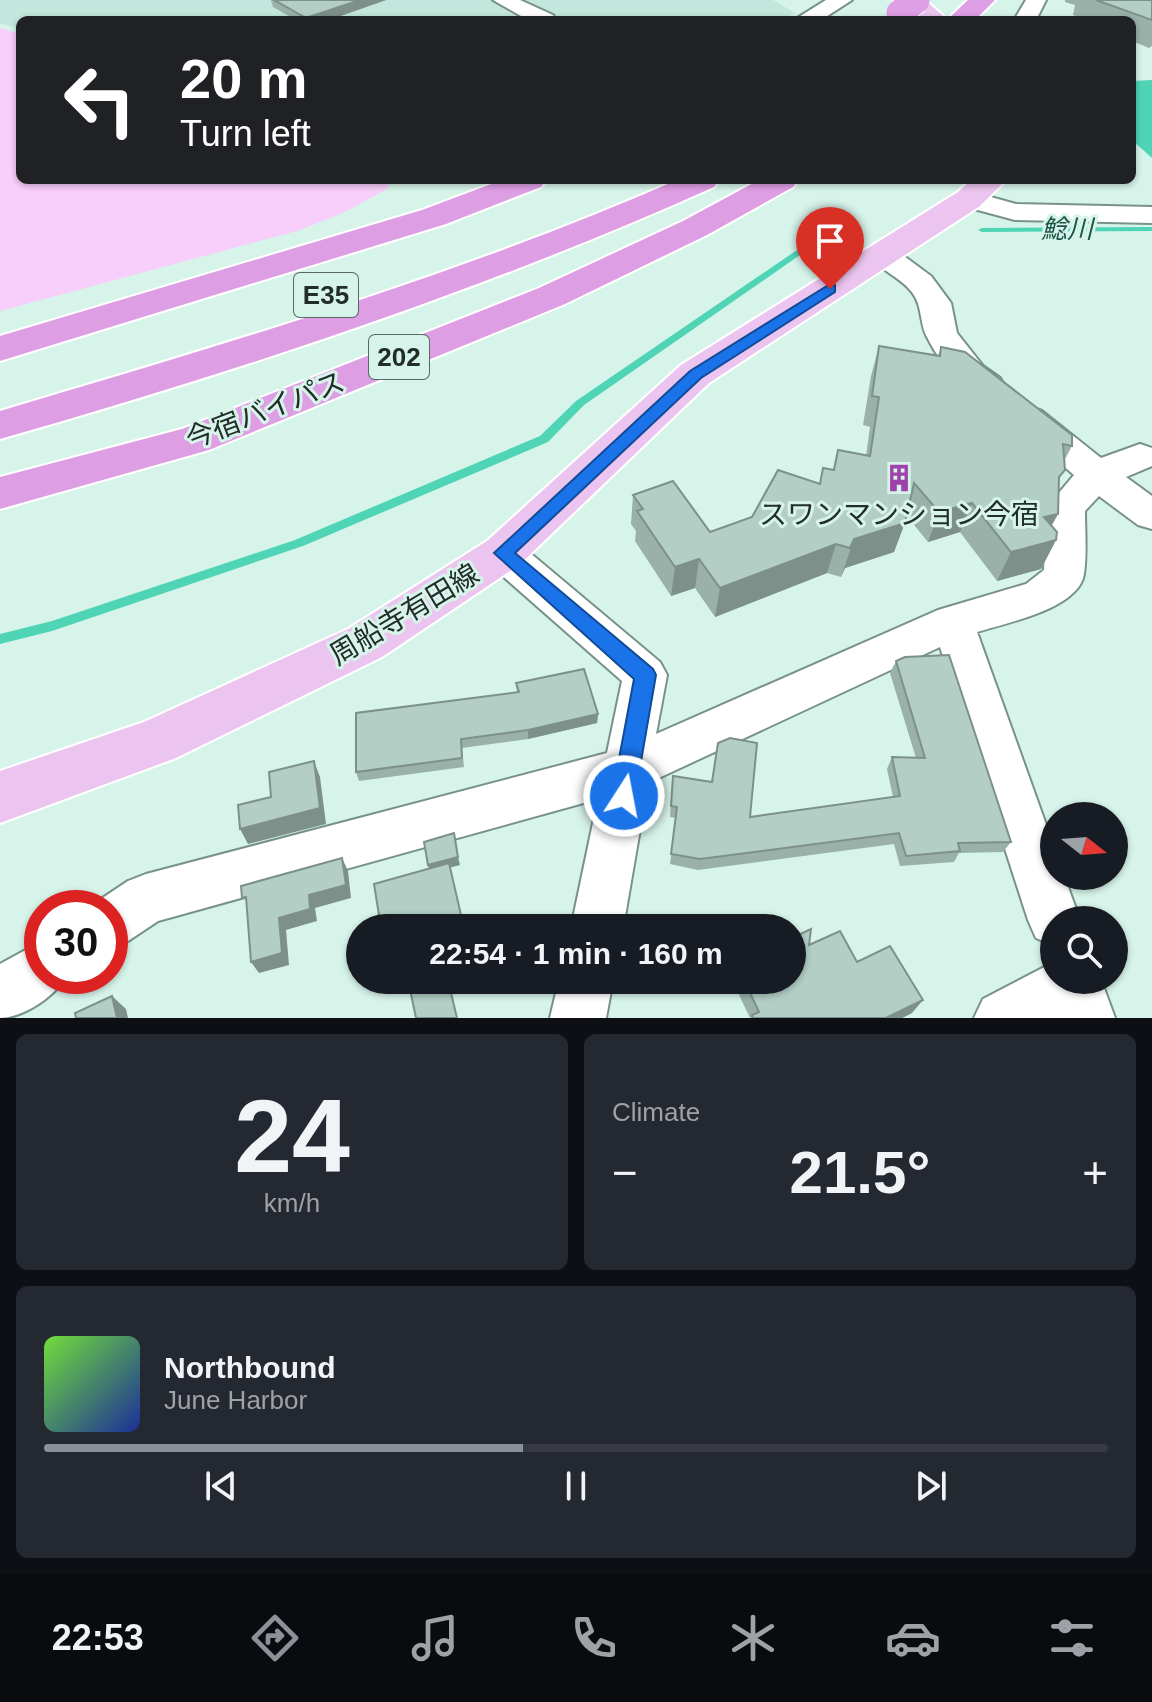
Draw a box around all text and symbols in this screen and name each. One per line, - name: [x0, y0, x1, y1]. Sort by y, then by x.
- text: 20 m: [180, 47, 308, 110]
- icon: left: [48, 48, 152, 152]
- text: Turn left: [180, 113, 311, 154]
- pin: [796, 207, 864, 289]
- water label: 鯰川: [1041, 214, 1096, 244]
- icon: arrive: [808, 219, 852, 263]
- road number: E35: [294, 273, 358, 317]
- road number: 202: [369, 335, 429, 379]
- street label: 今宿バイパス: [181, 366, 349, 455]
- building icon: スワンマンション今宿: [884, 463, 914, 493]
- place label: スワンマンション今宿: [759, 499, 1039, 530]
- street label: 周船寺有田線: [324, 558, 484, 671]
- position arrow: [582, 754, 666, 838]
- north arrow: [1040, 802, 1128, 890]
- map controls: [1040, 802, 1128, 994]
- speed limit sign: 30: [24, 890, 128, 994]
- button: search: [1040, 906, 1128, 994]
- text: 22:54 · 1 min · 160 m: [429, 937, 723, 970]
- text: 24: [234, 1078, 350, 1194]
- text: Climate: [612, 1097, 700, 1127]
- text: 21.5°: [790, 1139, 930, 1206]
- text: −: [612, 1148, 638, 1197]
- text: +: [1082, 1148, 1108, 1197]
- text: km/h: [264, 1188, 320, 1218]
- text: Northbound: [164, 1351, 336, 1384]
- text: June Harbor: [164, 1385, 307, 1415]
- icon: previous: [199, 1464, 243, 1508]
- icon: pause: [554, 1464, 598, 1508]
- icon: next: [909, 1464, 953, 1508]
- icon: directions: [247, 1610, 303, 1666]
- icon: music: [407, 1610, 463, 1666]
- icon: phone: [566, 1610, 622, 1666]
- icon: climate: [725, 1610, 781, 1666]
- icon: car: [885, 1610, 941, 1666]
- icon: filters: [1044, 1610, 1100, 1666]
- text: 22:53: [52, 1617, 144, 1658]

